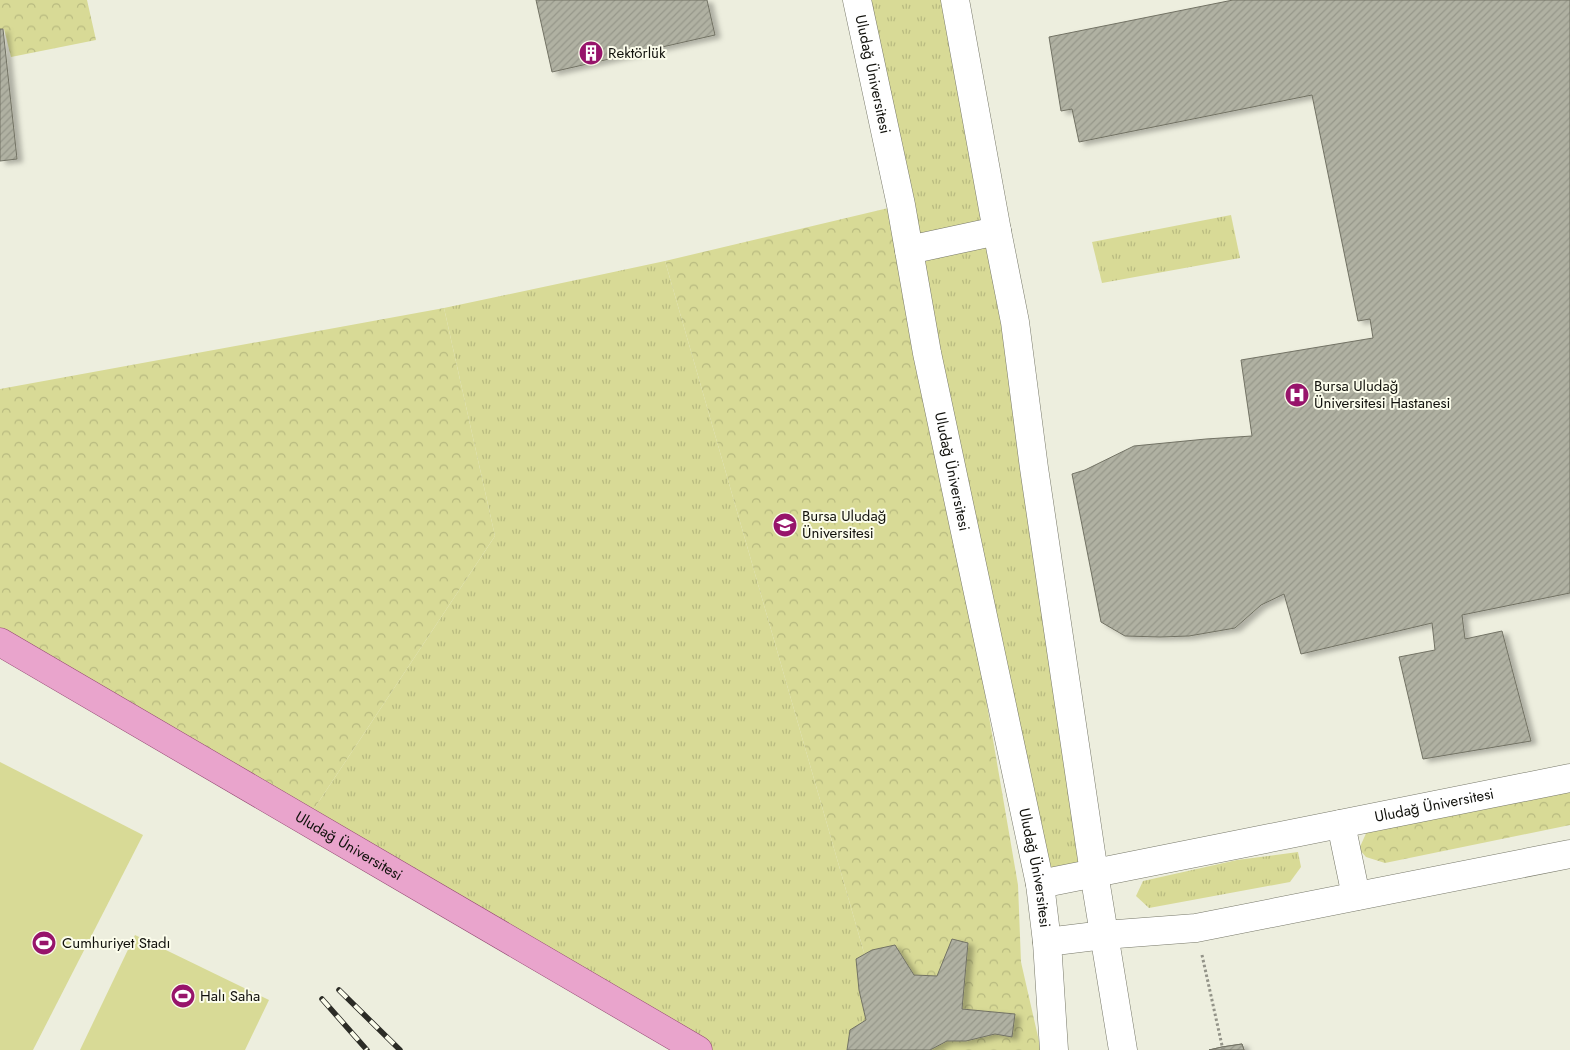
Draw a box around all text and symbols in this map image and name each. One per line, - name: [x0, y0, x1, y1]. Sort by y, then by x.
- street label: Uludağ Üniversitesi: [849, 13, 896, 136]
- building icon: Rektörlük: [578, 40, 604, 66]
- place label: Rektörlük: [608, 42, 666, 64]
- place label: Bursa Uludağ Üniversitesi Hastanesi: [1314, 375, 1450, 414]
- hospital icon: Bursa Uludağ Üniversitesi Hastanesi: [1284, 382, 1310, 408]
- street label: Uludağ Üniversitesi: [929, 410, 976, 533]
- place label: Bursa Uludağ Üniversitesi: [802, 505, 886, 544]
- school or university icon: Bursa Uludağ Üniversitesi: [772, 512, 798, 538]
- street label: Uludağ Üniversitesi: [1373, 782, 1496, 828]
- street label: Uludağ Üniversitesi: [291, 806, 407, 886]
- street label: Uludağ Üniversitesi: [1013, 806, 1056, 929]
- sports icon: Cumhuriyet Stadı: [31, 930, 57, 956]
- place label: Cumhuriyet Stadı: [62, 932, 170, 954]
- sports icon: Halı Saha: [170, 983, 196, 1009]
- place label: Halı Saha: [200, 985, 260, 1007]

